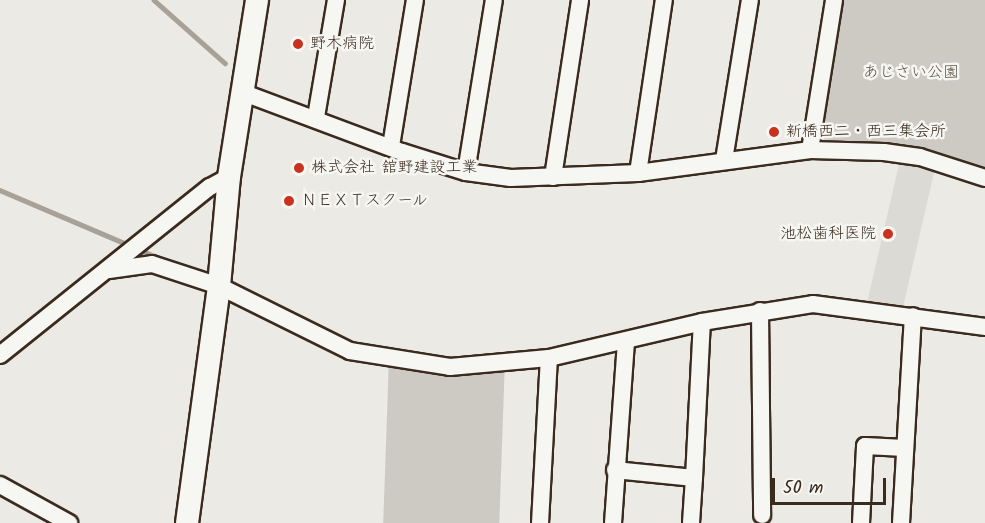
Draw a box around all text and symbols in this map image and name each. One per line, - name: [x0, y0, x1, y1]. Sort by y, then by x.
- place label: 野木病院: [310, 34, 374, 54]
- marker: 野木病院: [291, 37, 305, 51]
- park label: あじさい公園: [863, 63, 959, 83]
- place label: 新橋西二・西三集会所: [786, 122, 946, 142]
- marker: 新橋西二・西三集会所: [767, 125, 781, 139]
- place label: 株式会社 舘野建設工業: [311, 158, 477, 178]
- marker: 株式会社 舘野建設工業: [292, 161, 306, 175]
- place label: ＮＥＸＴスクール: [301, 191, 429, 211]
- marker: ＮＥＸＴスクール: [282, 194, 296, 208]
- place label: 池松歯科医院: [780, 224, 876, 244]
- marker: 池松歯科医院: [881, 227, 895, 241]
- scale bar: [775, 466, 889, 504]
- text: 50 m: [783, 474, 823, 503]

